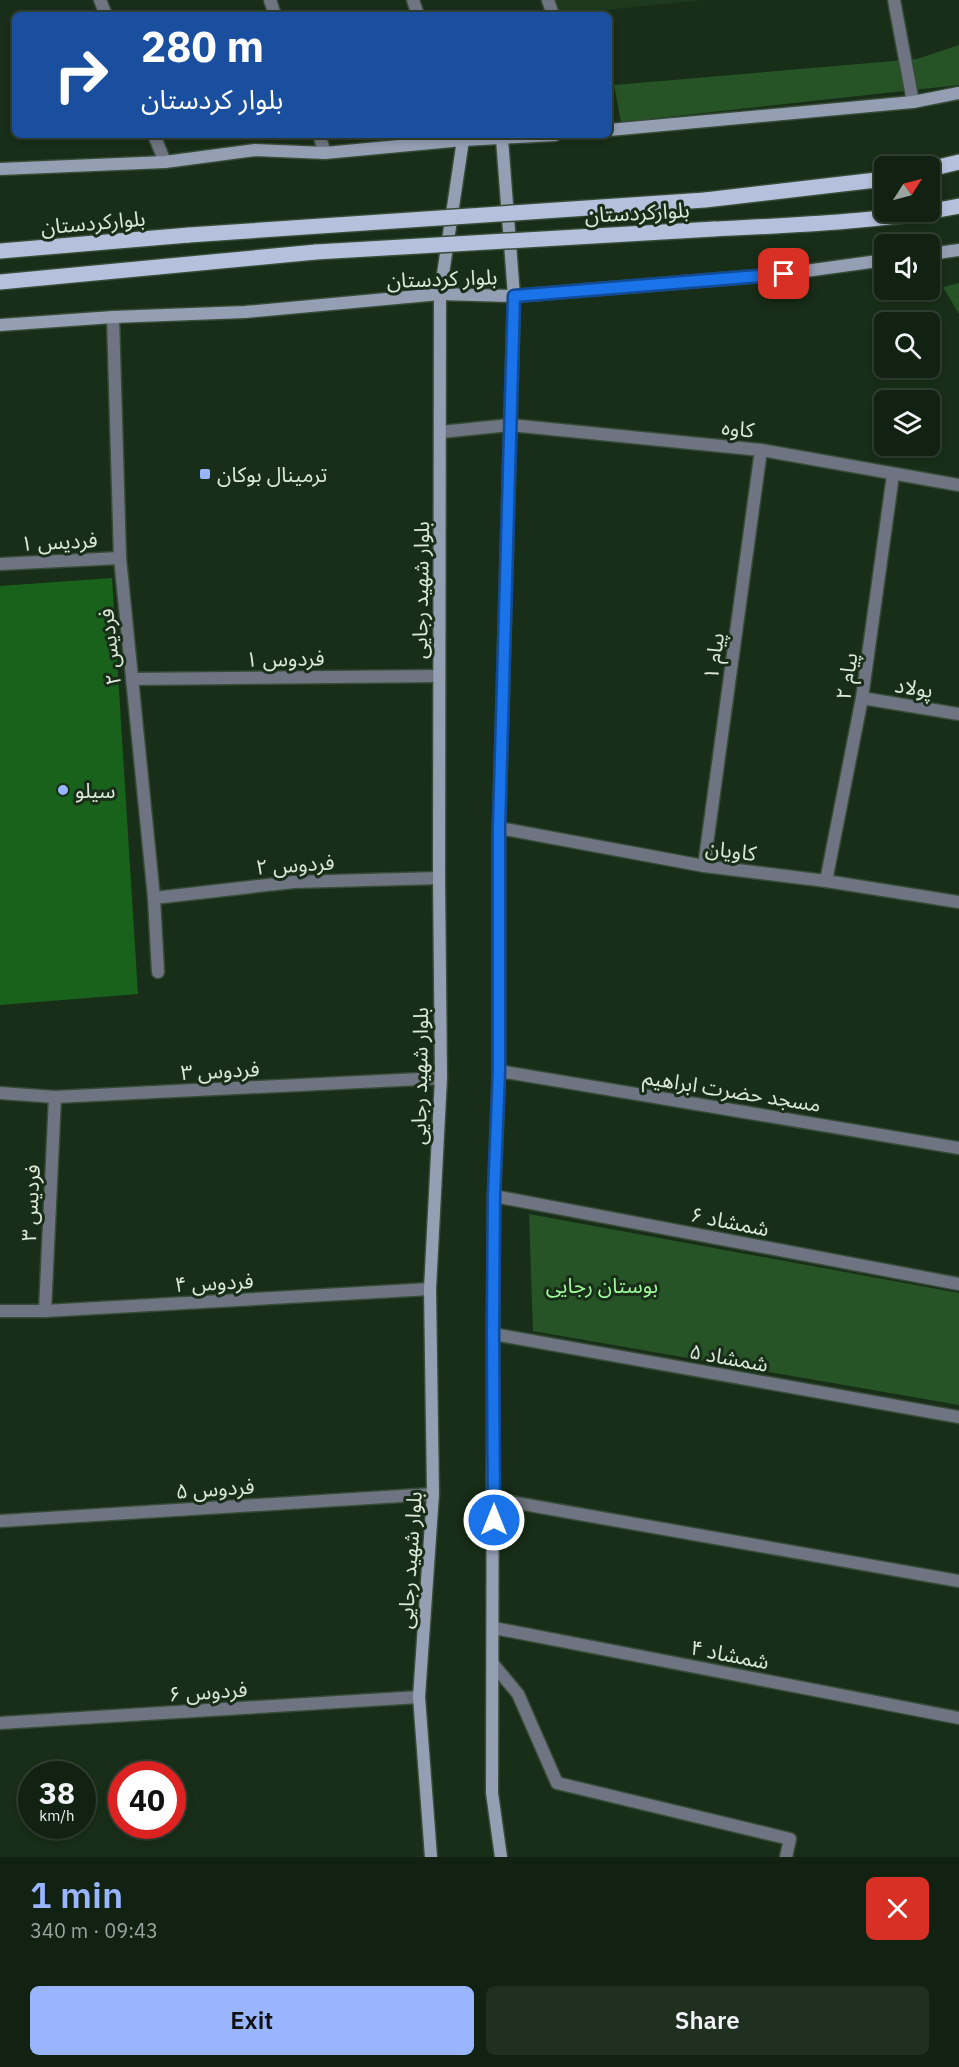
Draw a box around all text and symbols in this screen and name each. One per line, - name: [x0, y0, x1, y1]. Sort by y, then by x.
- text: 280 m: [141, 19, 264, 74]
- icon: right: [42, 36, 120, 114]
- text: بلوار کردستان: [141, 81, 283, 116]
- north arrow: [874, 156, 940, 222]
- map controls: [874, 156, 940, 456]
- street label: بلوارکردستان: [584, 195, 690, 229]
- street label: بلوارکردستان: [40, 203, 146, 241]
- button: sound: [874, 234, 940, 300]
- pin: [758, 248, 809, 299]
- icon: arrive: [767, 257, 800, 290]
- street label: بلوار کردستان: [386, 262, 498, 294]
- button: search: [874, 312, 940, 378]
- button: layers: [874, 390, 940, 456]
- street label: کاوه: [720, 412, 756, 444]
- place label: ترمینال بوکان: [217, 460, 327, 488]
- marker: ترمینال بوکان: [198, 467, 212, 481]
- street label: بلوار شهید رجایی: [405, 521, 435, 659]
- street label: فردیس ۱: [20, 525, 98, 557]
- street label: فردیس ۲: [91, 607, 127, 687]
- street label: پیام ۱: [696, 631, 733, 682]
- street label: فردوس ۱: [245, 643, 325, 673]
- street label: پیام ۲: [828, 650, 866, 702]
- street label: پولاد: [893, 670, 935, 704]
- place label: سیلو: [75, 776, 116, 804]
- marker: سیلو: [56, 783, 70, 797]
- street label: کاویان: [704, 833, 758, 867]
- street label: فردوس ۲: [255, 847, 335, 881]
- street label: بلوار شهید رجایی: [404, 1007, 434, 1145]
- street label: فردوس ۳: [180, 1054, 260, 1086]
- street label: مسجد حضرت ابراهیم: [641, 1062, 823, 1120]
- street label: فردیس ۳: [14, 1164, 46, 1242]
- street label: شمشاد ۶: [688, 1200, 772, 1242]
- street label: فردوس ۴: [174, 1266, 254, 1298]
- park label: بوستان رجایی: [546, 1271, 658, 1299]
- street label: شمشاد ۵: [687, 1336, 771, 1378]
- street label: فردوس ۵: [175, 1471, 255, 1505]
- position arrow: [462, 1488, 526, 1552]
- street label: بلوار شهید رجایی: [390, 1490, 428, 1630]
- street label: شمشاد ۴: [688, 1633, 772, 1675]
- street label: فردوس ۶: [168, 1674, 248, 1708]
- speed limit sign: 40: [108, 1761, 186, 1839]
- text: 38: [39, 1773, 75, 1812]
- text: km/h: [39, 1806, 75, 1825]
- text: 1 min: [30, 1871, 123, 1918]
- button: close: [866, 1877, 929, 1940]
- text: 340 m · 09:43: [30, 1917, 158, 1944]
- button: Exit: [30, 1986, 474, 2055]
- button: Share: [486, 1986, 929, 2055]

